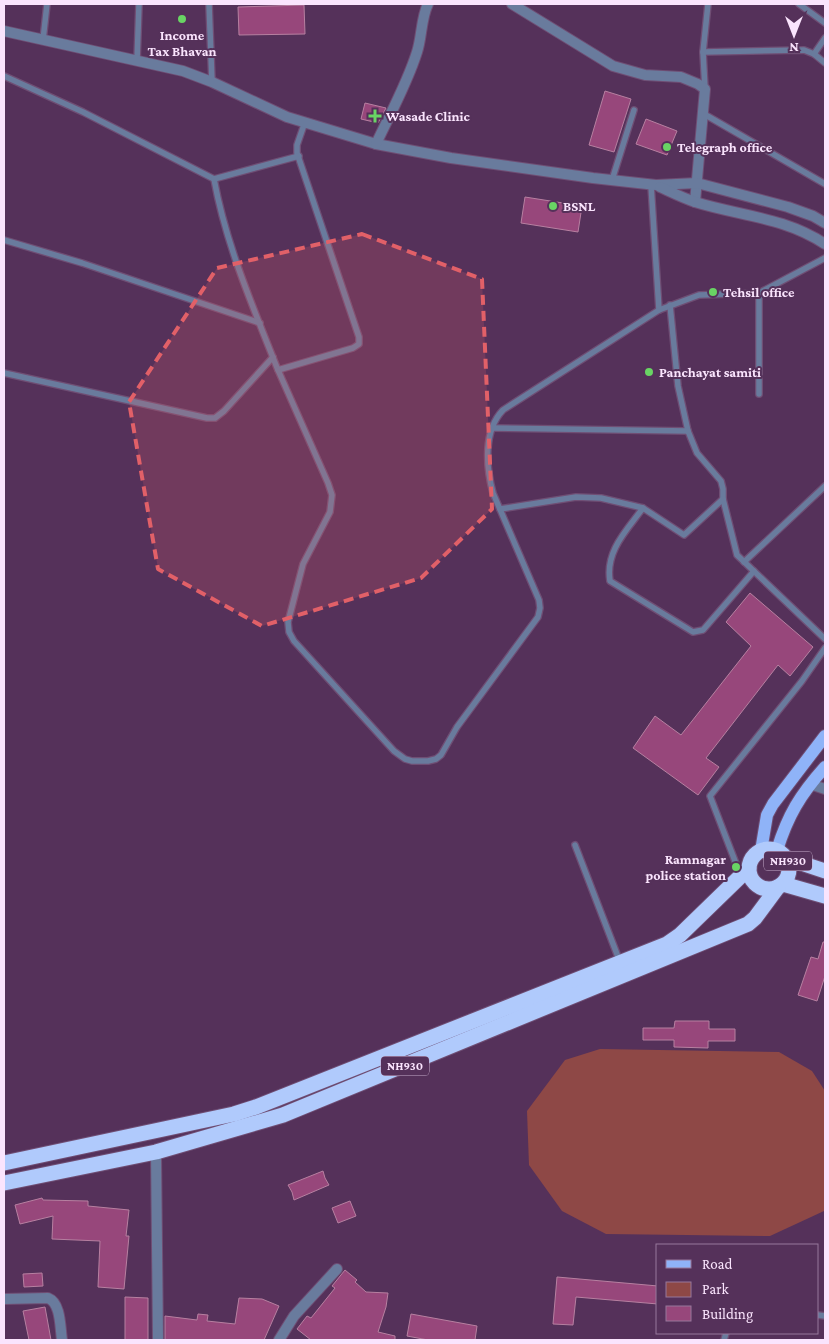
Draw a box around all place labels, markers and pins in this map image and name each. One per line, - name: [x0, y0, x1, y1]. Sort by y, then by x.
- marker: Income Tax Bhavan: [176, 13, 188, 25]
- place label: Income Tax Bhavan: [147, 27, 217, 59]
- place label: Wasade Clinic: [385, 108, 471, 124]
- marker: Wasade Clinic: [368, 109, 382, 123]
- place label: Telegraph office: [677, 139, 773, 155]
- marker: Telegraph office: [661, 141, 673, 153]
- place label: BSNL: [563, 198, 596, 214]
- marker: BSNL: [547, 200, 559, 212]
- place label: Tehsil office: [723, 284, 795, 300]
- marker: Tehsil office: [707, 286, 719, 298]
- place label: Panchayat samiti: [659, 364, 761, 380]
- marker: Panchayat samiti: [643, 366, 655, 378]
- place label: Ramnagar police station: [646, 851, 726, 883]
- marker: Ramnagar police station: [730, 861, 742, 873]

